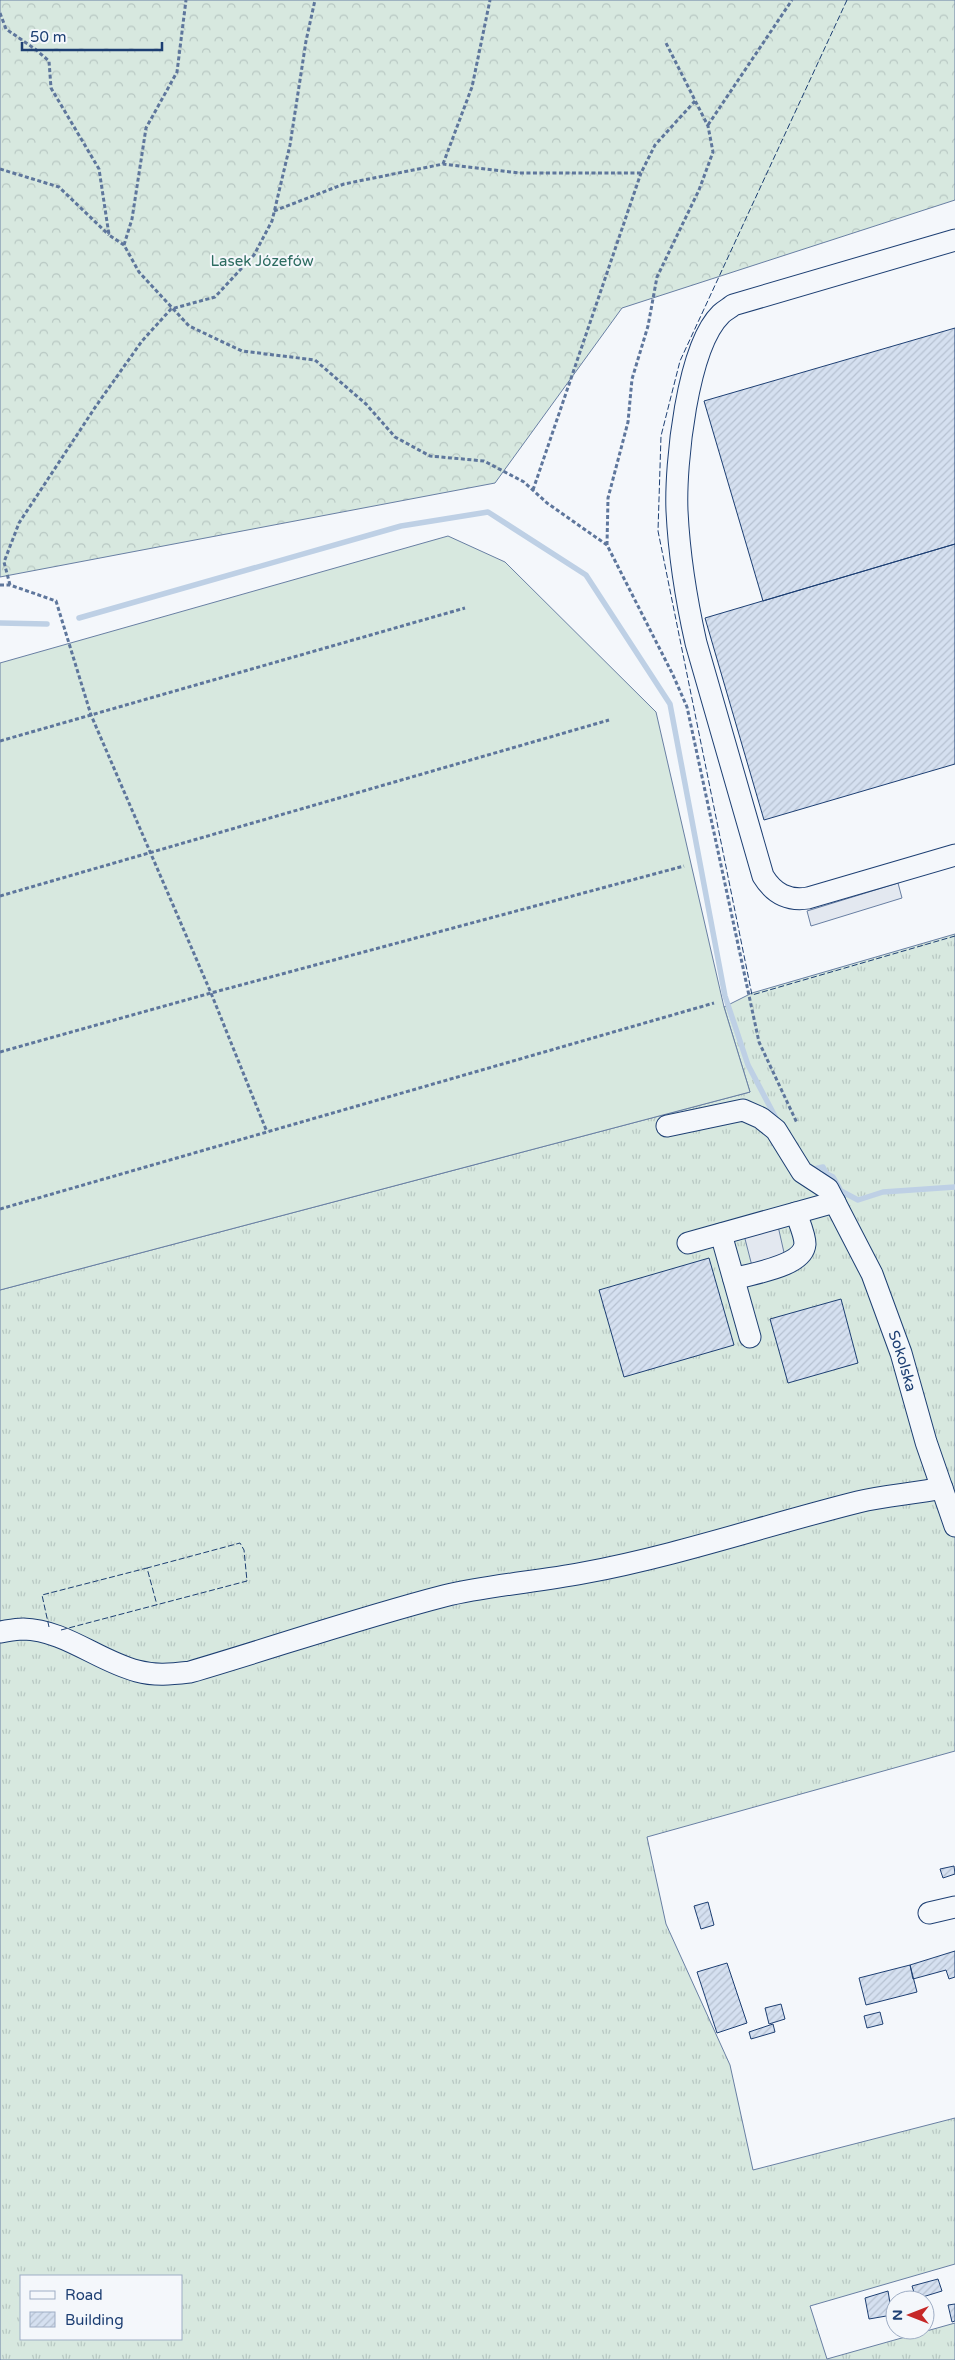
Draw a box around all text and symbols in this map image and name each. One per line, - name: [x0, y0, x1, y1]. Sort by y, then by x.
- scale bar: [22, 20, 162, 52]
- text: 50 m: [30, 28, 67, 46]
- park label: Lasek Józefów: [210, 252, 314, 270]
- street label: Sokolska: [884, 1328, 920, 1394]
- legend: [20, 2275, 182, 2340]
- text: Road: [65, 2286, 103, 2304]
- north arrow: [885, 2290, 935, 2340]
- text: N: [889, 2309, 906, 2321]
- text: Building: [65, 2311, 124, 2329]

